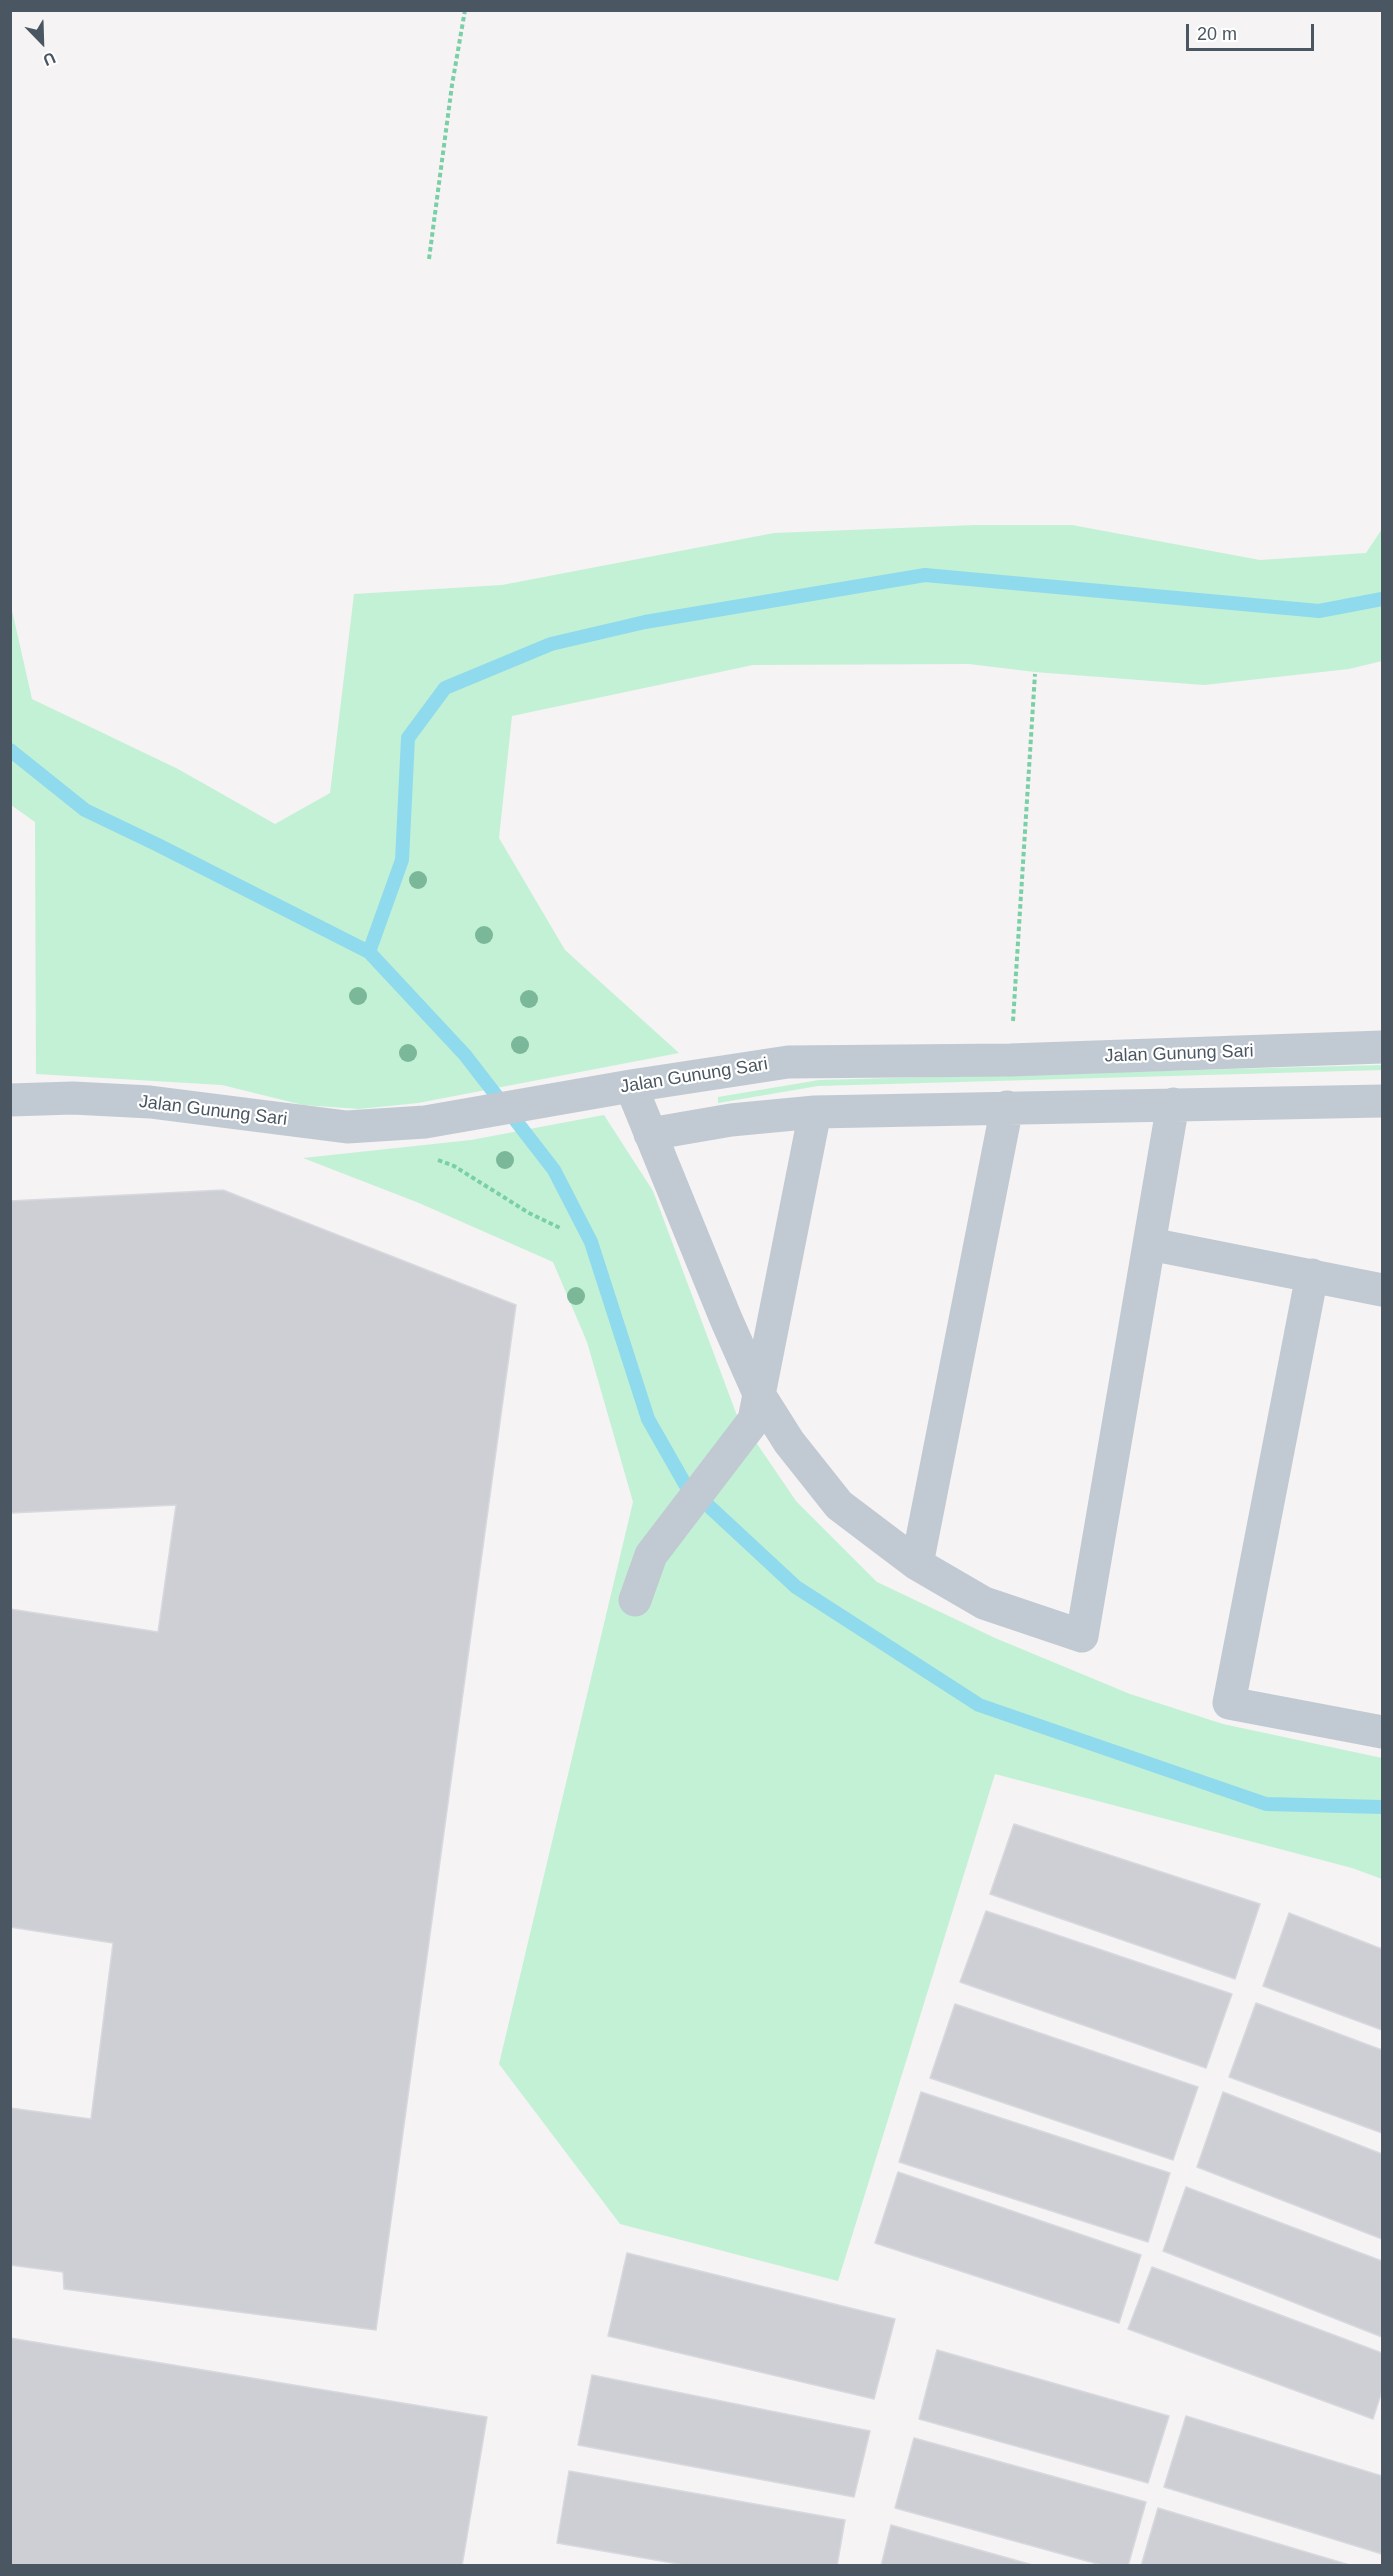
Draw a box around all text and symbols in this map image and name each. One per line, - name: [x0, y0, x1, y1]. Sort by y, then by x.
- north arrow: [12, 12, 72, 72]
- scale bar: [1189, 12, 1316, 50]
- text: 20 m: [1197, 24, 1237, 44]
- text: U: [41, 49, 58, 69]
- street label: Jalan Gunung Sari: [1104, 1041, 1254, 1067]
- street label: Jalan Gunung Sari: [619, 1054, 769, 1098]
- street label: Jalan Gunung Sari: [138, 1091, 288, 1131]

